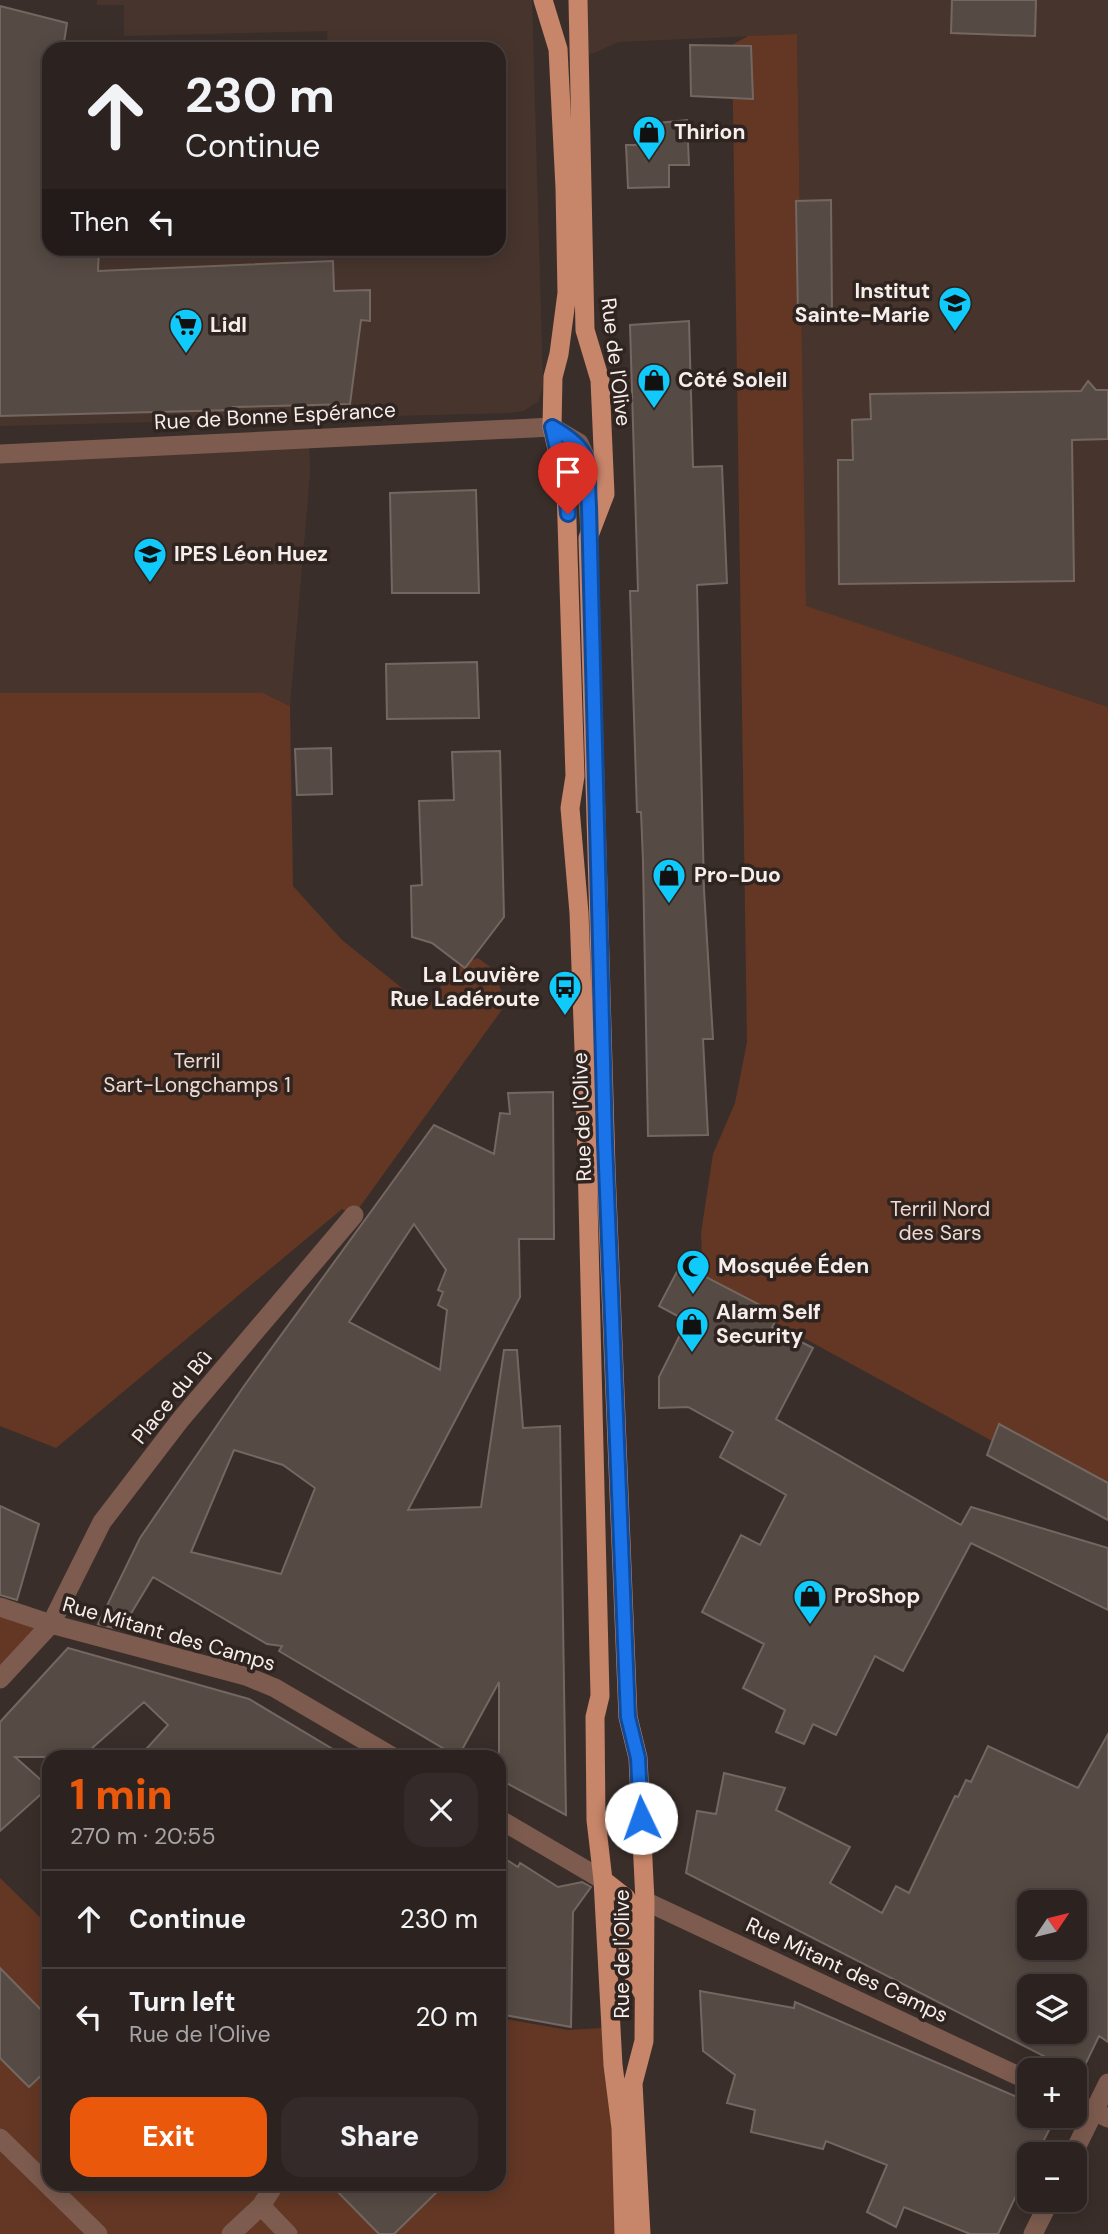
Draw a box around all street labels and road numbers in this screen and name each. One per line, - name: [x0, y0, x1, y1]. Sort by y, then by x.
- street label: Rue de l'Olive: [594, 296, 638, 428]
- street label: Rue de Bonne Espérance: [153, 396, 397, 436]
- street label: Rue de l'Olive: [566, 1052, 598, 1182]
- street label: Place du Bû: [125, 1344, 219, 1450]
- street label: Rue Mitant des Camps: [59, 1590, 279, 1678]
- street label: Rue de l'Olive: [608, 1889, 636, 2019]
- street label: Rue Mitant des Camps: [741, 1911, 953, 2029]

